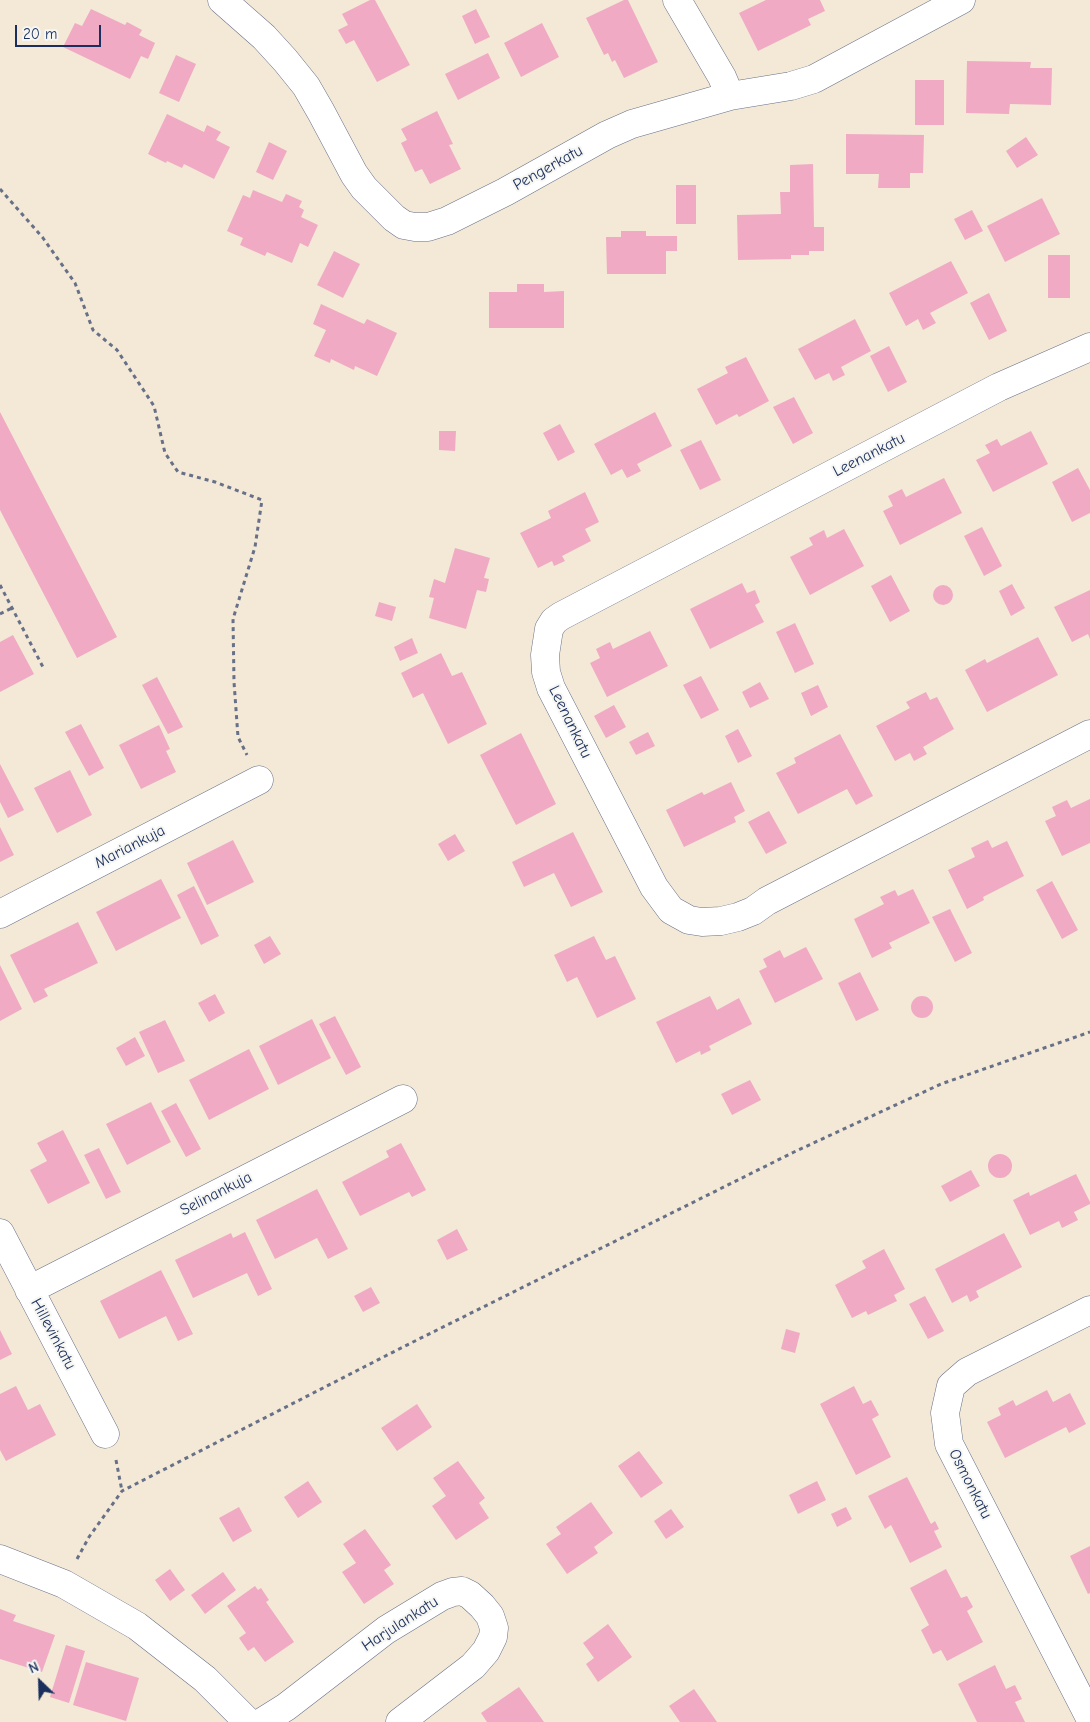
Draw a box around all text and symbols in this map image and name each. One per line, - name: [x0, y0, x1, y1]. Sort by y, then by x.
- scale bar: [18, 15, 104, 47]
- text: 20 m: [23, 25, 57, 43]
- street label: Pengerkatu: [510, 141, 586, 195]
- street label: Leenankatu: [830, 429, 908, 481]
- street label: Leenankatu: [544, 683, 596, 761]
- street label: Mariankuja: [91, 821, 169, 873]
- street label: Selinankuja: [177, 1168, 255, 1220]
- street label: Hillevinkatu: [26, 1295, 80, 1373]
- street label: Osmonkatu: [944, 1446, 996, 1522]
- street label: Harjulankatu: [358, 1592, 442, 1656]
- north arrow: [15, 1657, 65, 1707]
- text: N: [26, 1658, 41, 1677]

